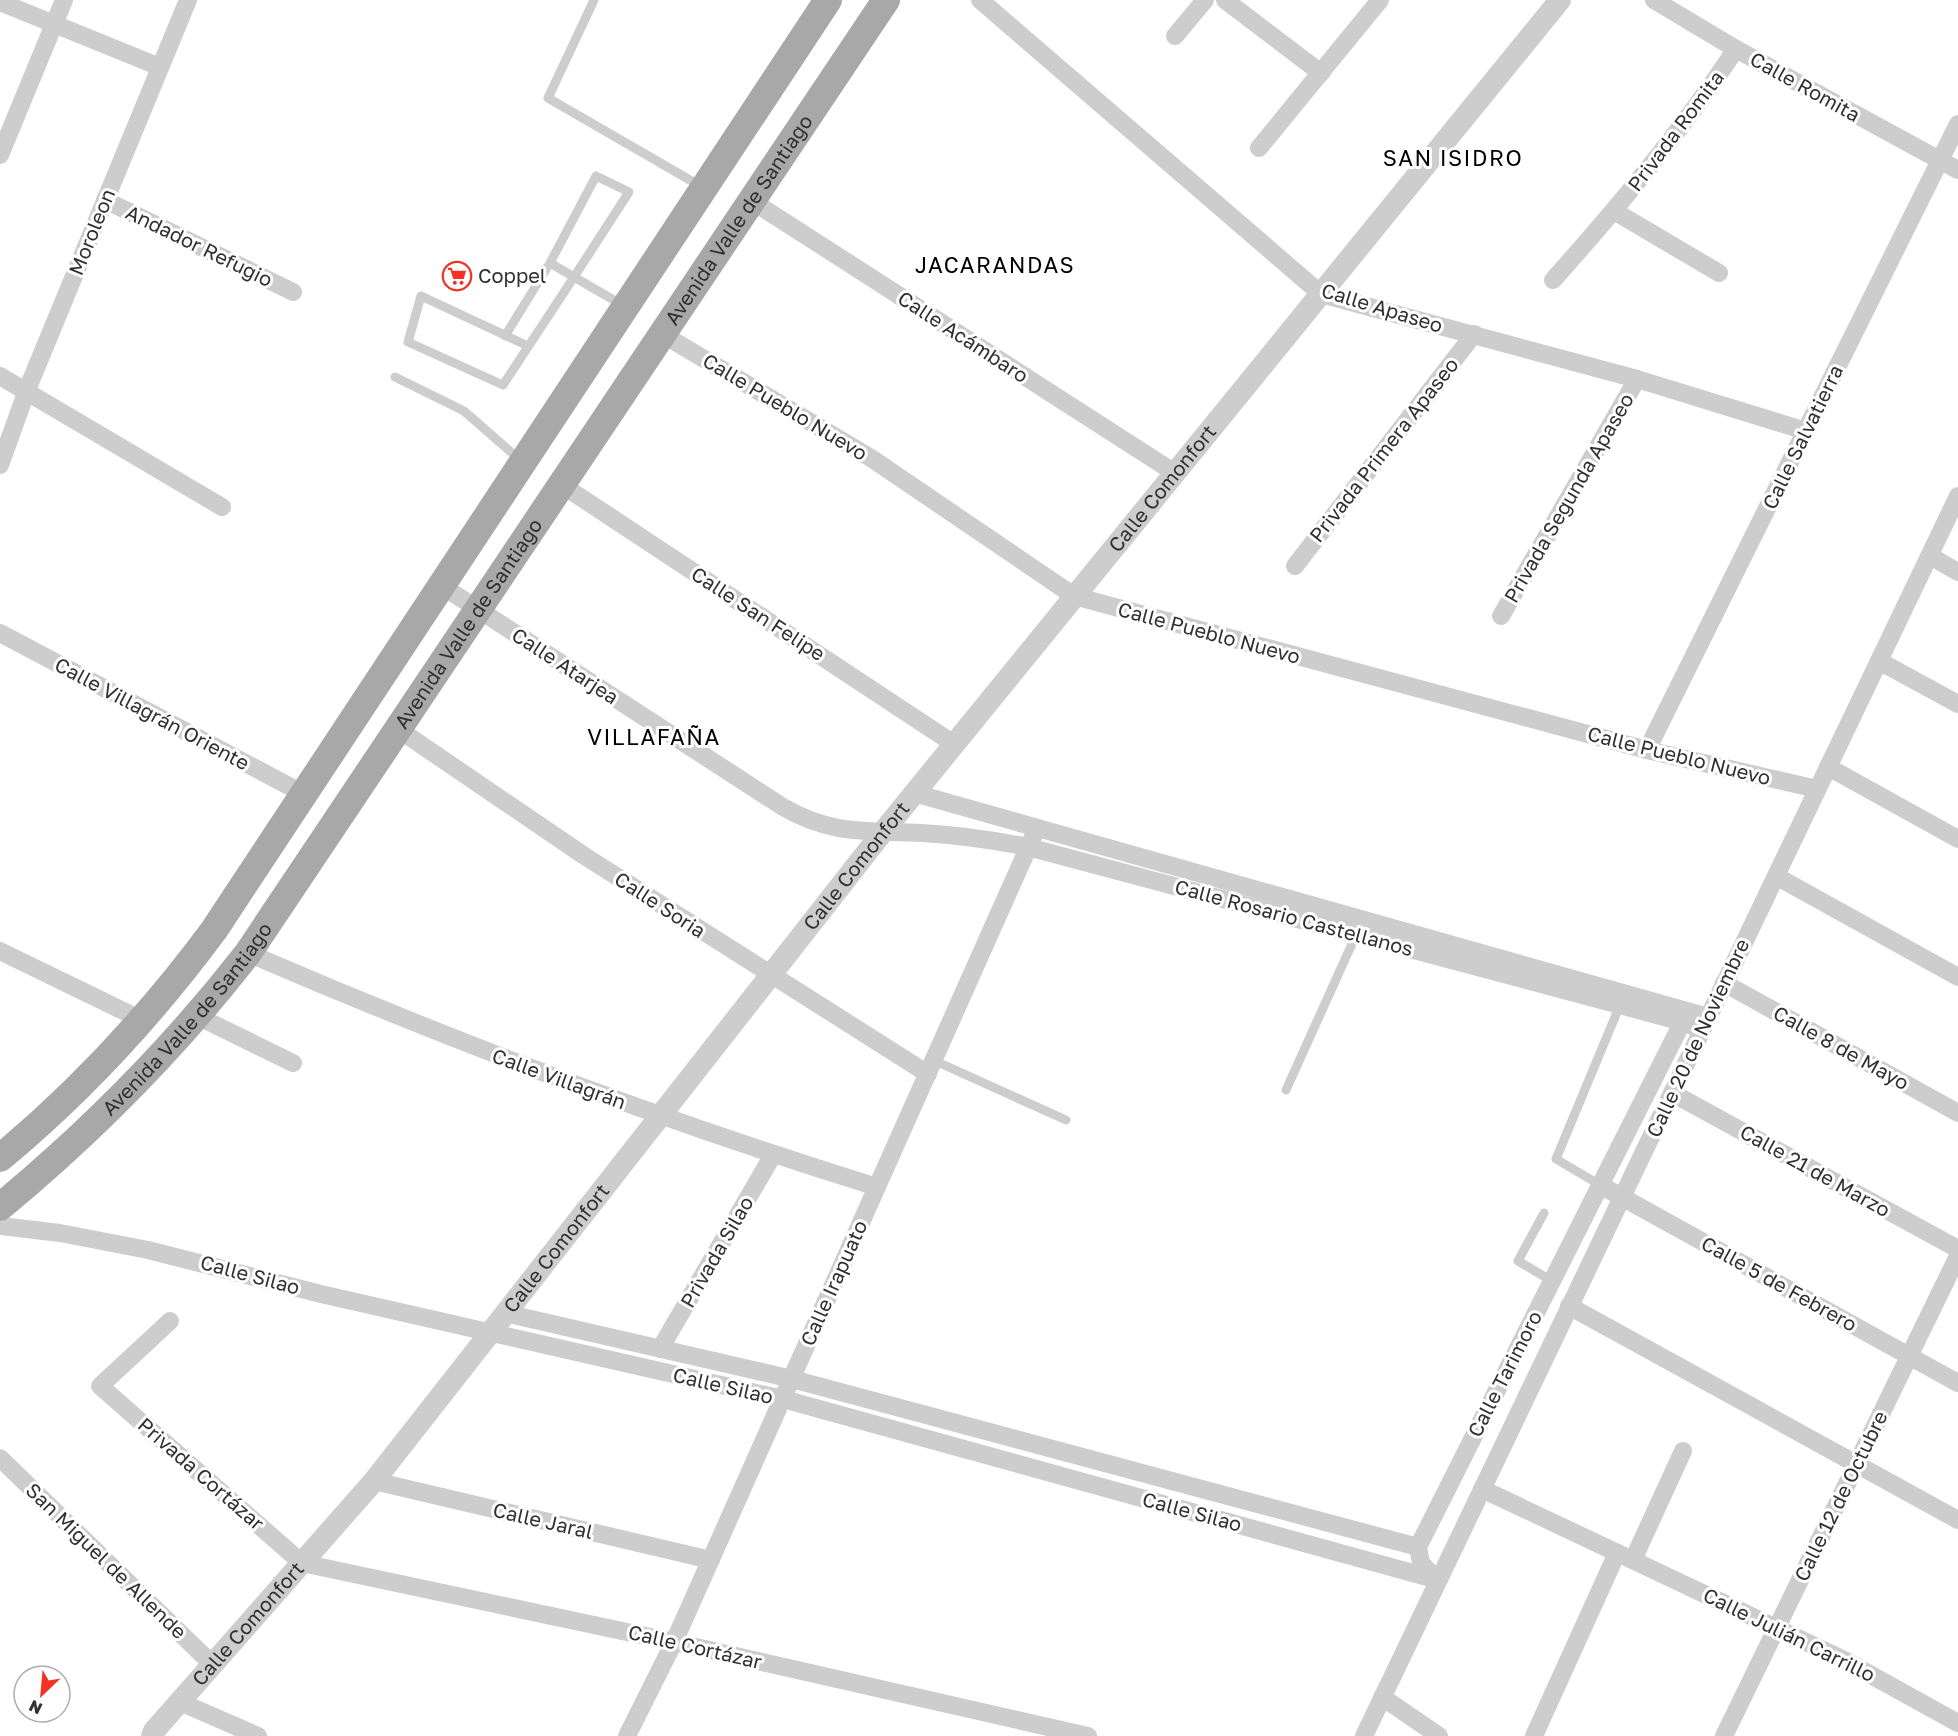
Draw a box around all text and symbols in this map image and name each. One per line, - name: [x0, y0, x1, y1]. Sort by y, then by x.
- street label: Calle Romita: [1746, 46, 1865, 126]
- street label: Privada Romita: [1622, 65, 1728, 195]
- street label: Avenida Valle de Santiago: [659, 110, 817, 329]
- district label: SAN ISIDRO: [1383, 144, 1523, 171]
- street label: Moroleon: [63, 185, 119, 278]
- street label: Andador Refugio: [122, 199, 277, 291]
- district label: JACARANDAS: [915, 251, 1075, 278]
- supermarket icon: Coppel: [441, 260, 473, 292]
- place label: Coppel: [478, 263, 546, 287]
- street label: Calle Apaseo: [1319, 277, 1446, 337]
- street label: Calle Acámbaro: [894, 285, 1033, 387]
- street label: Calle Pueblo Nuevo: [699, 348, 872, 465]
- street label: Privada Primera Apaseo: [1304, 352, 1463, 546]
- street label: Calle Salvatierra: [1757, 360, 1847, 513]
- street label: Privada Segunda Apaseo: [1498, 389, 1638, 606]
- street label: Calle Comonfort: [1103, 419, 1221, 556]
- street label: Avenida Valle de Santiago: [389, 513, 547, 733]
- street label: Calle San Felipe: [687, 561, 830, 665]
- street label: Calle Pueblo Nuevo: [1115, 596, 1303, 668]
- street label: Calle Atarjea: [508, 622, 623, 708]
- street label: Calle Villagrán Oriente: [51, 652, 254, 775]
- street label: Calle Pueblo Nuevo: [1585, 721, 1773, 789]
- district label: VILLAFAÑA: [587, 723, 721, 750]
- street label: Calle Comonfort: [798, 796, 914, 934]
- street label: Calle Soria: [611, 866, 710, 942]
- street label: Calle Rosario Castellanos: [1173, 874, 1416, 960]
- street label: Avenida Valle de Santiago: [97, 917, 276, 1120]
- street label: Calle 20 de Noviembre: [1641, 935, 1754, 1141]
- street label: Calle 8 de Mayo: [1770, 1000, 1913, 1094]
- street label: Calle Villagrán: [489, 1043, 629, 1113]
- street label: Calle 21 de Marzo: [1736, 1119, 1895, 1221]
- street label: Calle Comonfort: [498, 1179, 613, 1317]
- street label: Privada Silao: [675, 1192, 758, 1311]
- street label: Calle Irapuato: [795, 1216, 871, 1349]
- street label: Calle 5 de Febrero: [1698, 1230, 1861, 1336]
- street label: Calle Silao: [198, 1249, 303, 1299]
- street label: Calle Tarimoro: [1462, 1306, 1546, 1441]
- street label: Calle Silao: [671, 1362, 776, 1408]
- street label: Calle 12 de Octubre: [1788, 1406, 1892, 1585]
- street label: Privada Cortázar: [134, 1412, 270, 1535]
- street label: San Miguel de Allende: [22, 1477, 192, 1643]
- street label: Calle Silao: [1140, 1486, 1245, 1536]
- street label: Calle Jaral: [491, 1497, 596, 1543]
- street label: Calle Comonfort: [187, 1556, 308, 1690]
- street label: Calle Julián Carrillo: [1700, 1582, 1879, 1686]
- street label: Calle Cortázar: [626, 1619, 765, 1673]
- north arrow: [12, 1664, 72, 1724]
- text: N: [26, 1696, 45, 1719]

